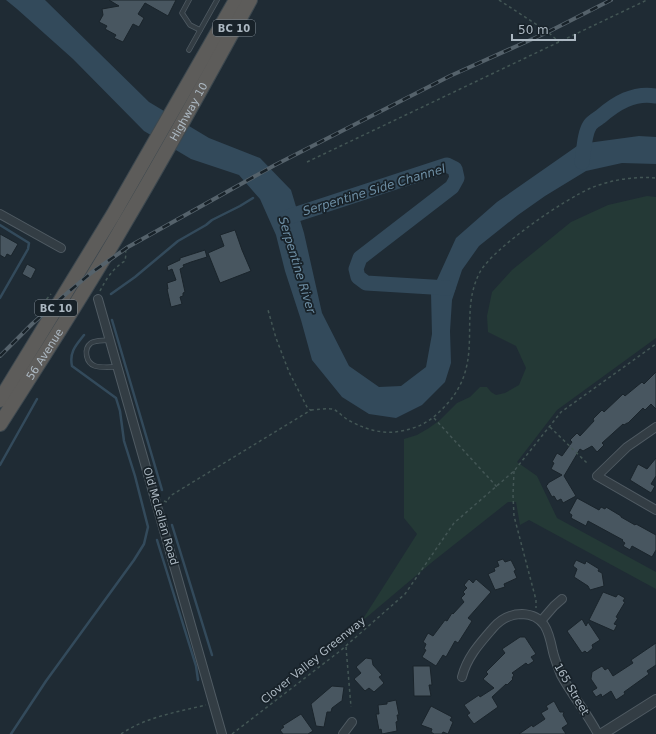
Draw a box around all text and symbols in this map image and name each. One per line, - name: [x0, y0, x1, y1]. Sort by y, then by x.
- scale bar: [512, 16, 575, 42]
- road number: BC 10: [213, 20, 255, 36]
- text: 50 m: [518, 23, 549, 37]
- street label: Highway 10: [167, 80, 211, 143]
- water label: Serpentine Side Channel: [301, 161, 448, 218]
- water label: Serpentine River: [276, 215, 319, 316]
- road number: BC 10: [35, 300, 77, 316]
- street label: 56 Avenue: [24, 326, 66, 382]
- street label: Old McLellan Road: [140, 466, 181, 567]
- street label: Clover Valley Greenway: [258, 614, 369, 707]
- street label: 165 Street: [551, 661, 592, 718]

